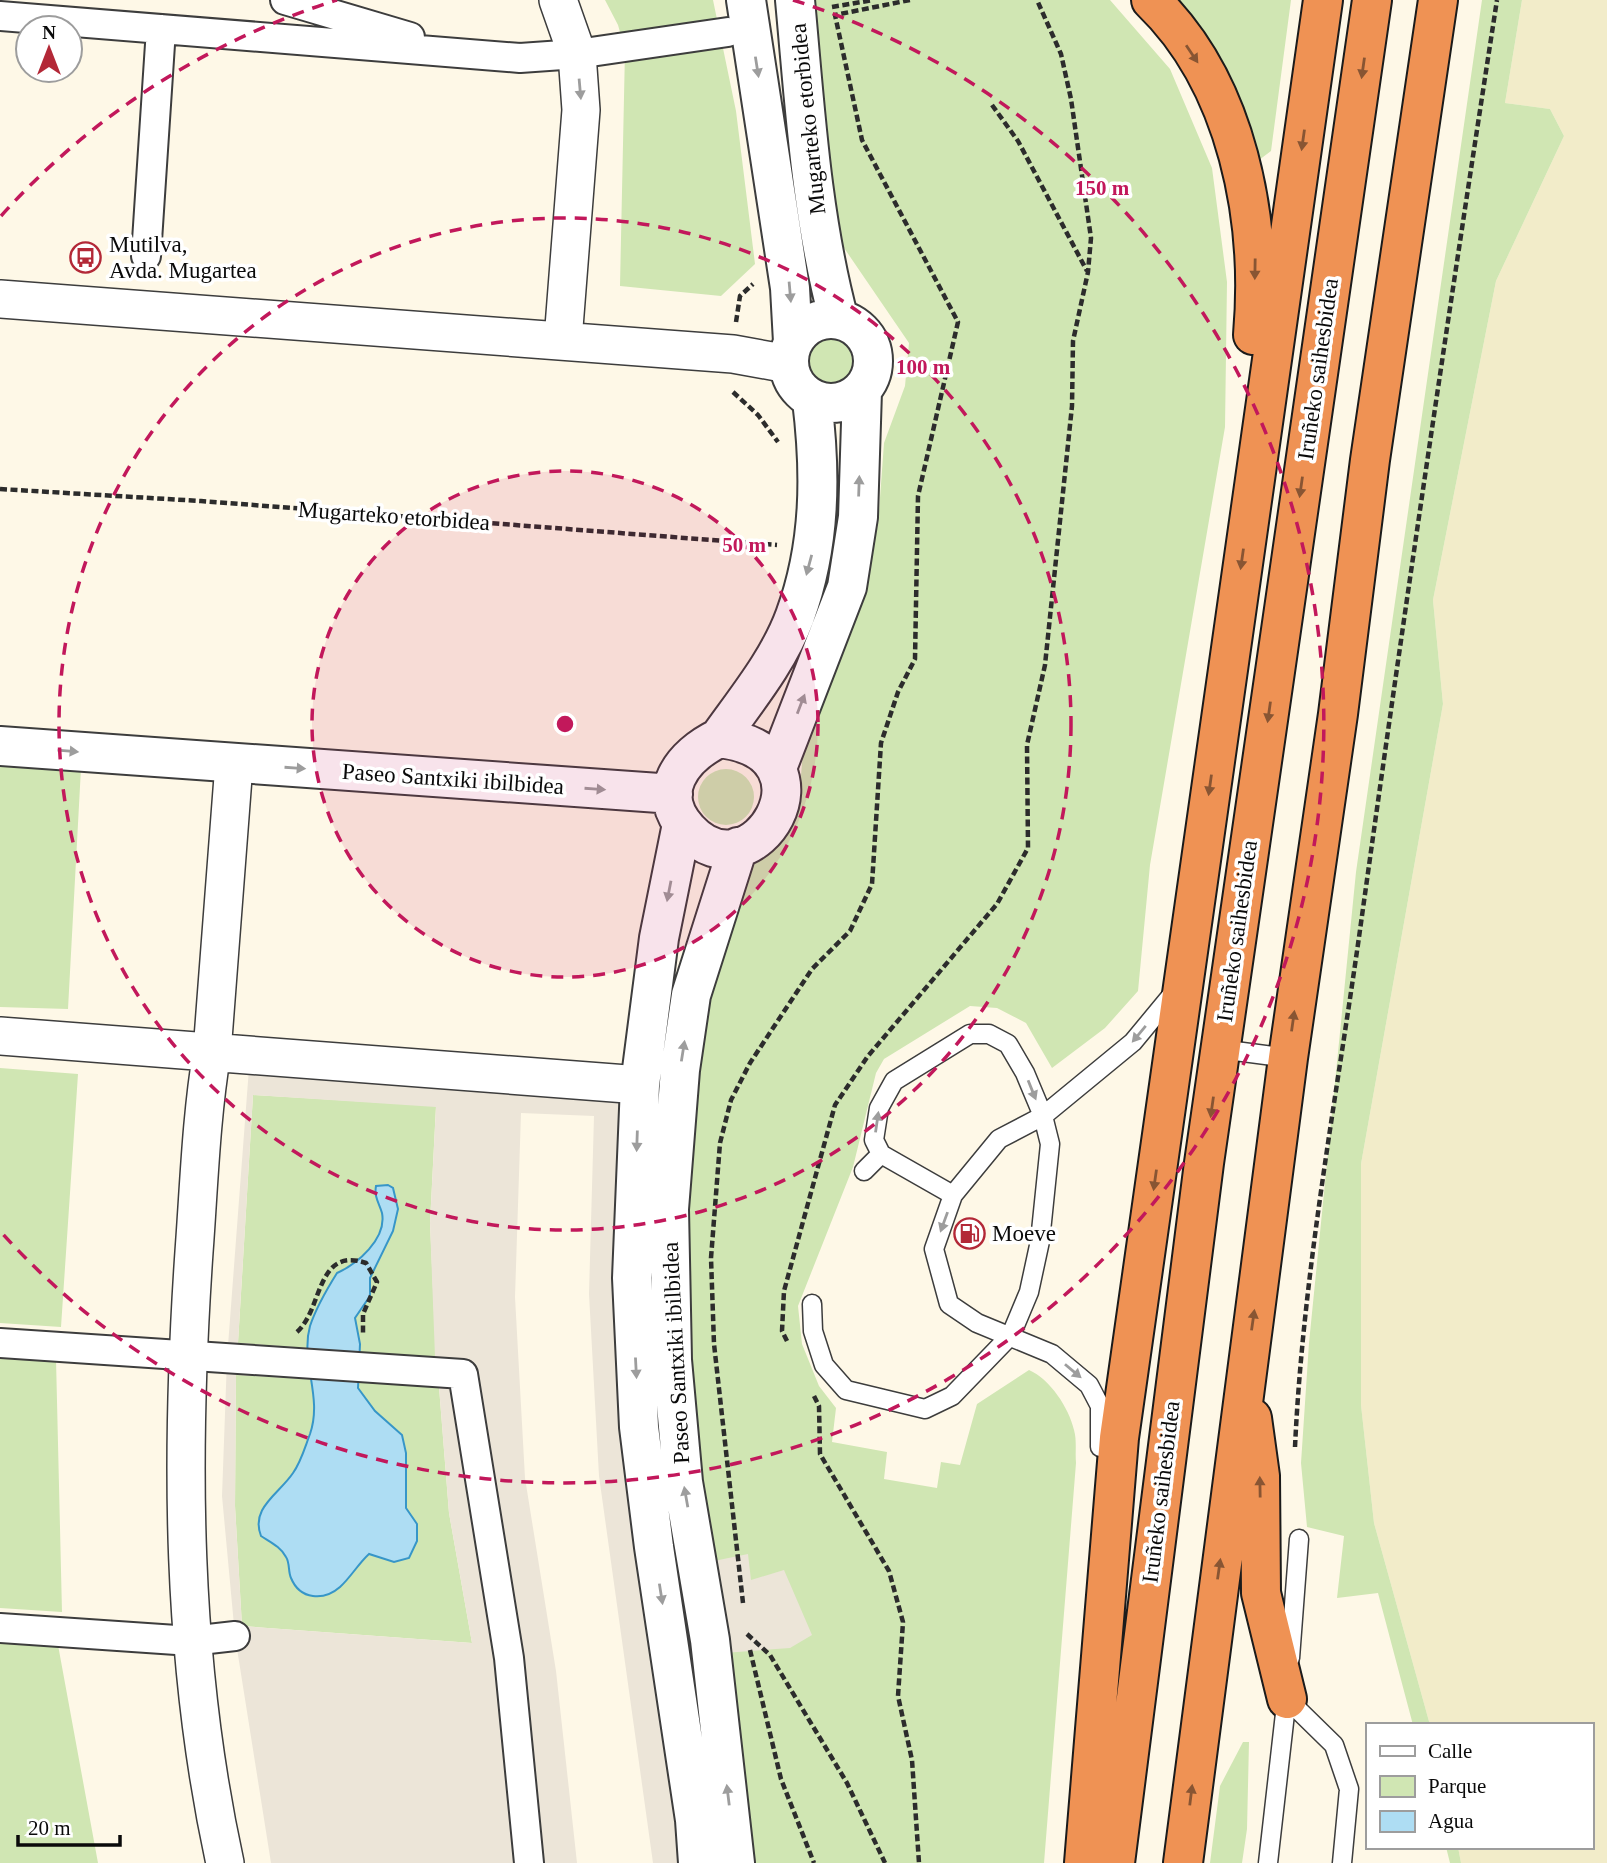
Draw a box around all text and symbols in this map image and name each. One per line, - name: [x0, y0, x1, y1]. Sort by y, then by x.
- north arrow: [14, 14, 84, 84]
- text: N: [42, 22, 56, 43]
- street label: Mugarteko etorbidea: [786, 22, 830, 216]
- one-way arrow: [1186, 44, 1199, 64]
- one-way arrow: [751, 57, 762, 79]
- one-way arrow: [1357, 57, 1368, 79]
- one-way arrow: [575, 79, 586, 101]
- one-way arrow: [1297, 129, 1308, 151]
- text: 150 m: [1075, 176, 1130, 200]
- place label: Mutilva, Avda. Mugartea: [109, 232, 257, 283]
- bus stop icon: Mutilva, Avda. Mugartea: [69, 240, 103, 274]
- one-way arrow: [1250, 259, 1261, 281]
- street label: Iruñeko saihesbidea: [1293, 277, 1343, 461]
- one-way arrow: [785, 282, 796, 304]
- text: 100 m: [896, 355, 951, 379]
- one-way arrow: [854, 475, 865, 497]
- one-way arrow: [1295, 476, 1306, 498]
- street label: Mugarteko etorbidea: [297, 497, 491, 535]
- text: 50 m: [722, 533, 766, 557]
- one-way arrow: [1236, 549, 1247, 571]
- one-way arrow: [803, 554, 814, 576]
- one-way arrow: [796, 693, 807, 714]
- one-way arrow: [1263, 701, 1274, 723]
- centre of rings: [553, 712, 577, 736]
- one-way arrow: [57, 746, 79, 757]
- street label: Paseo Santxiki ibilbidea: [341, 759, 565, 799]
- one-way arrow: [284, 763, 306, 774]
- one-way arrow: [1204, 774, 1215, 796]
- one-way arrow: [584, 784, 606, 795]
- street label: Iruñeko saihesbidea: [1212, 839, 1262, 1023]
- one-way arrow: [663, 880, 674, 902]
- one-way arrow: [1288, 1010, 1299, 1032]
- one-way arrow: [1132, 1026, 1147, 1043]
- one-way arrow: [677, 1039, 688, 1061]
- one-way arrow: [1027, 1080, 1038, 1101]
- one-way arrow: [1206, 1096, 1217, 1118]
- one-way arrow: [871, 1111, 882, 1133]
- one-way arrow: [632, 1130, 643, 1152]
- one-way arrow: [1149, 1169, 1160, 1191]
- one-way arrow: [938, 1211, 949, 1232]
- fuel station icon: Moeve: [952, 1216, 986, 1250]
- place label: Moeve: [992, 1221, 1056, 1246]
- street label: Paseo Santxiki ibilbidea: [658, 1241, 694, 1465]
- one-way arrow: [1247, 1309, 1258, 1331]
- one-way arrow: [631, 1357, 642, 1379]
- one-way arrow: [1064, 1363, 1081, 1378]
- street label: Iruñeko saihesbidea: [1137, 1400, 1185, 1584]
- one-way arrow: [1255, 1476, 1266, 1498]
- one-way arrow: [680, 1486, 691, 1508]
- one-way arrow: [1214, 1558, 1225, 1580]
- one-way arrow: [656, 1583, 667, 1605]
- legend: [1366, 1723, 1593, 1849]
- text: Calle: [1428, 1739, 1472, 1763]
- text: Parque: [1428, 1774, 1486, 1798]
- one-way arrow: [723, 1784, 734, 1806]
- one-way arrow: [1186, 1784, 1197, 1806]
- scale bar: [18, 1804, 119, 1848]
- text: Agua: [1428, 1809, 1474, 1833]
- text: 20 m: [28, 1816, 71, 1840]

